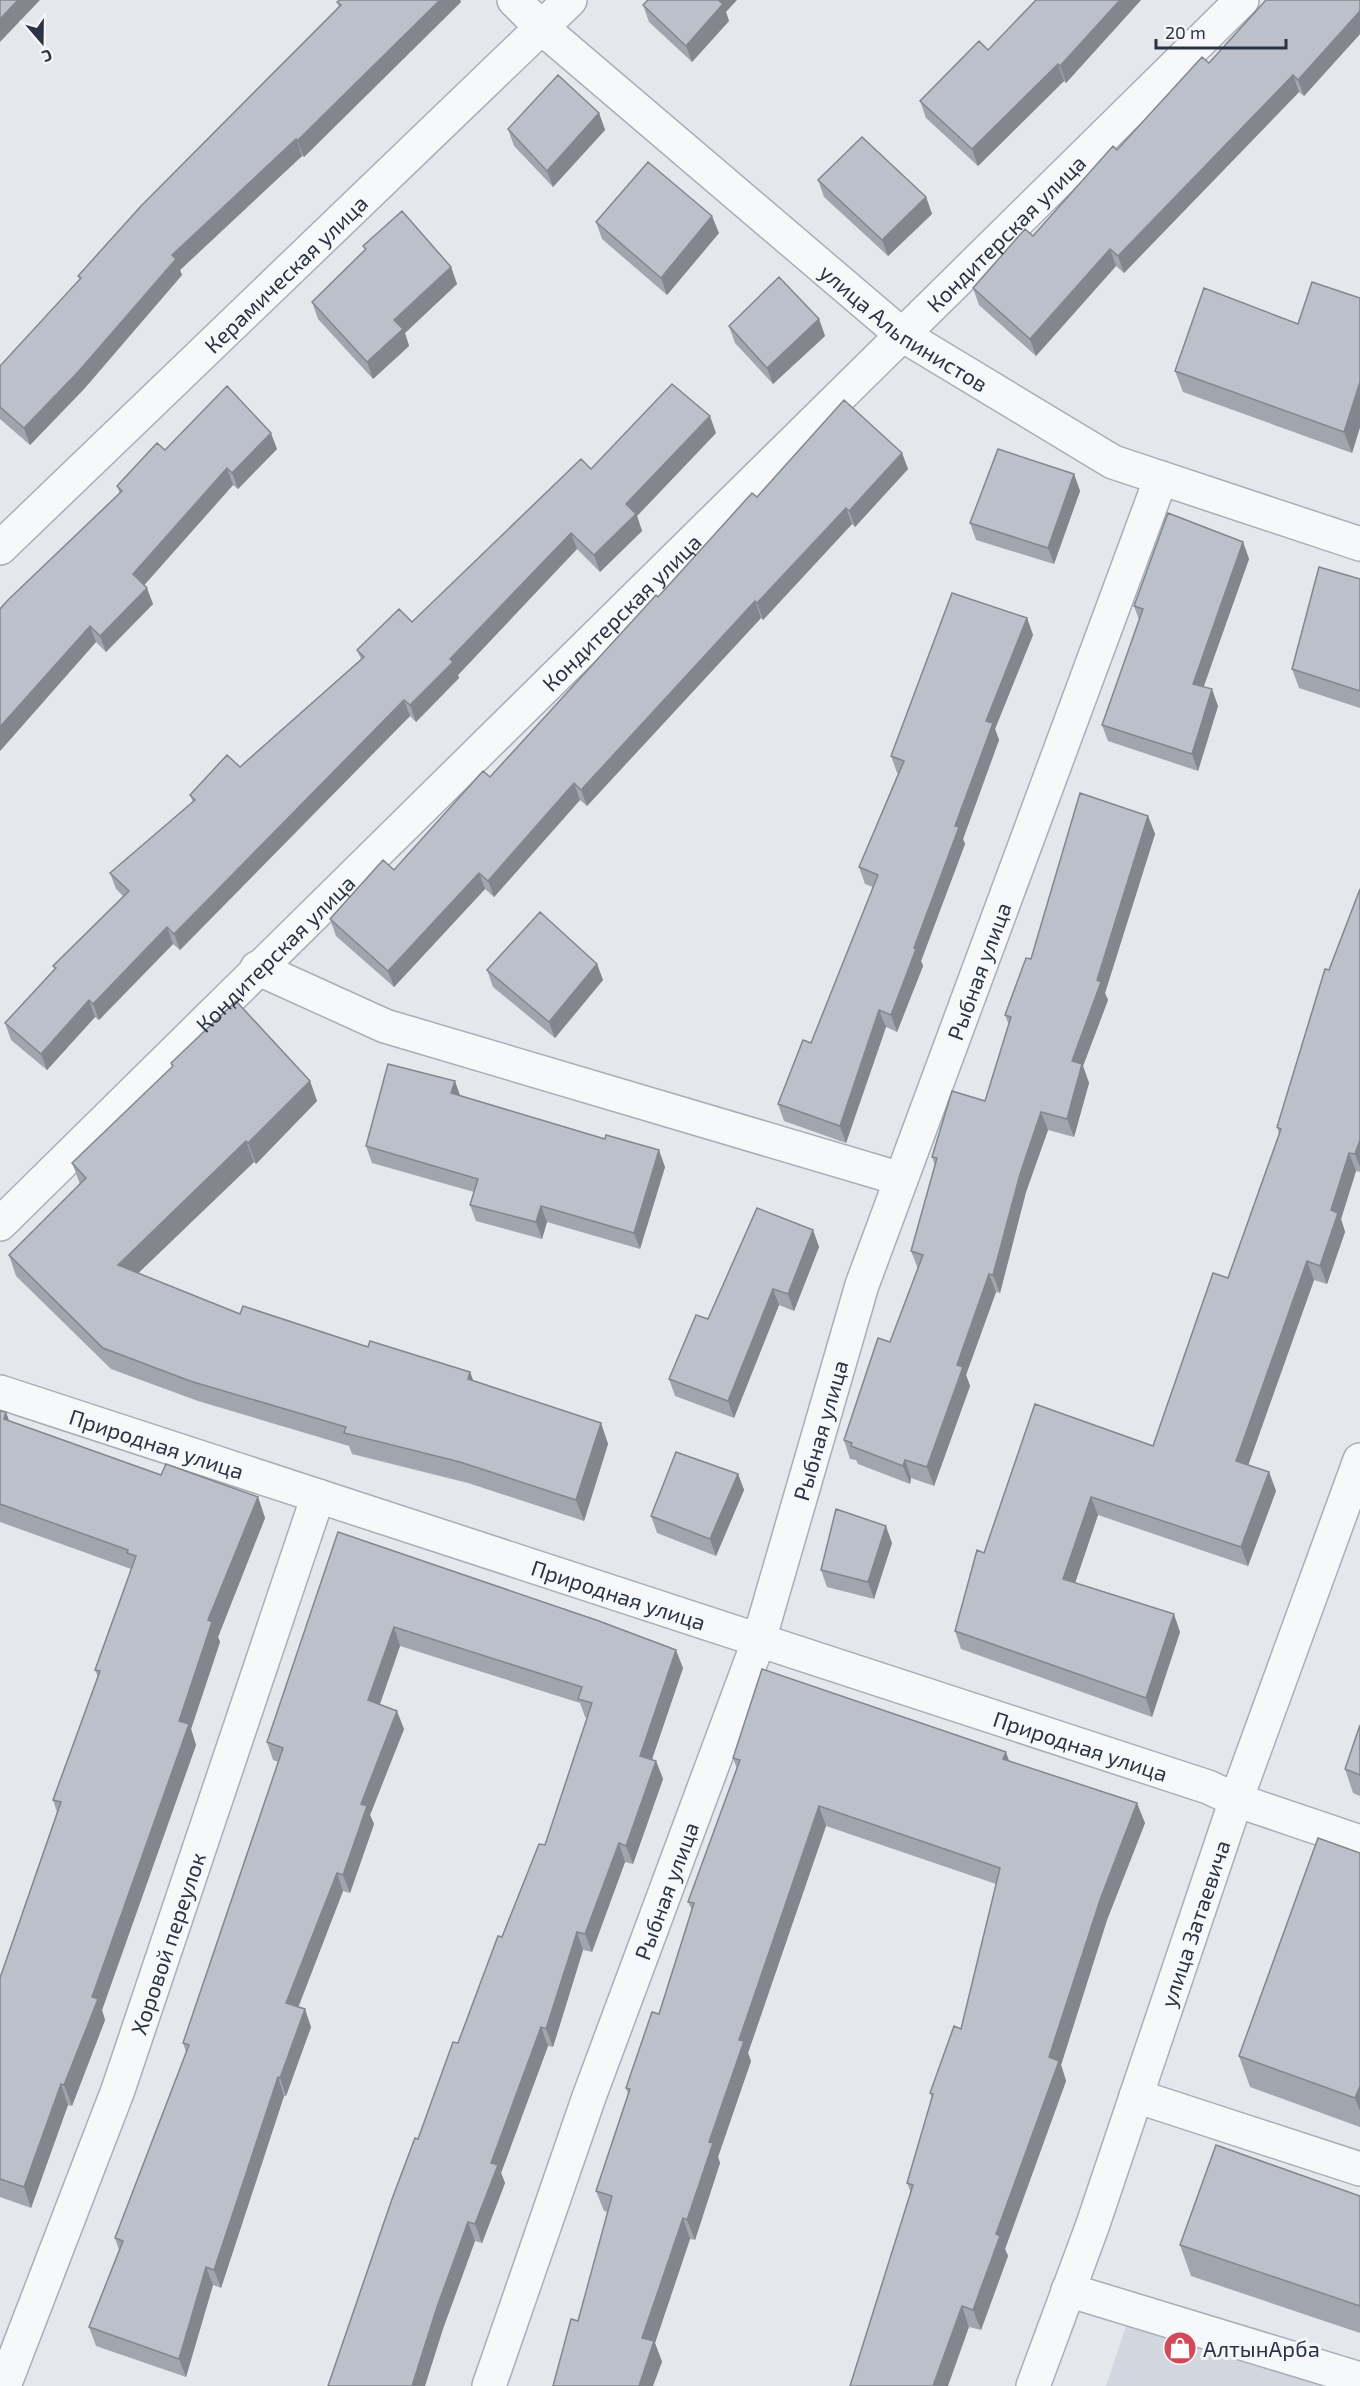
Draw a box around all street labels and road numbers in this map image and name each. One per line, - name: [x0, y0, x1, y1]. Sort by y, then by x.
- street label: Кондитерская улица: [921, 149, 1091, 317]
- street label: Керамическая улица: [199, 189, 372, 358]
- street label: улица Альпинистов: [814, 258, 993, 396]
- street label: Кондитерская улица: [536, 528, 706, 696]
- street label: Кондитерская улица: [190, 869, 360, 1037]
- street label: Рыбная улица: [941, 898, 1016, 1043]
- street label: Рыбная улица: [787, 1357, 853, 1503]
- street label: Природная улица: [66, 1403, 247, 1484]
- street label: Природная улица: [528, 1554, 709, 1635]
- street label: Природная улица: [990, 1705, 1171, 1786]
- street label: Рыбная улица: [628, 1818, 703, 1963]
- street label: улица Затаевича: [1154, 1837, 1235, 2011]
- street label: Хоровой переулок: [125, 1849, 210, 2038]

